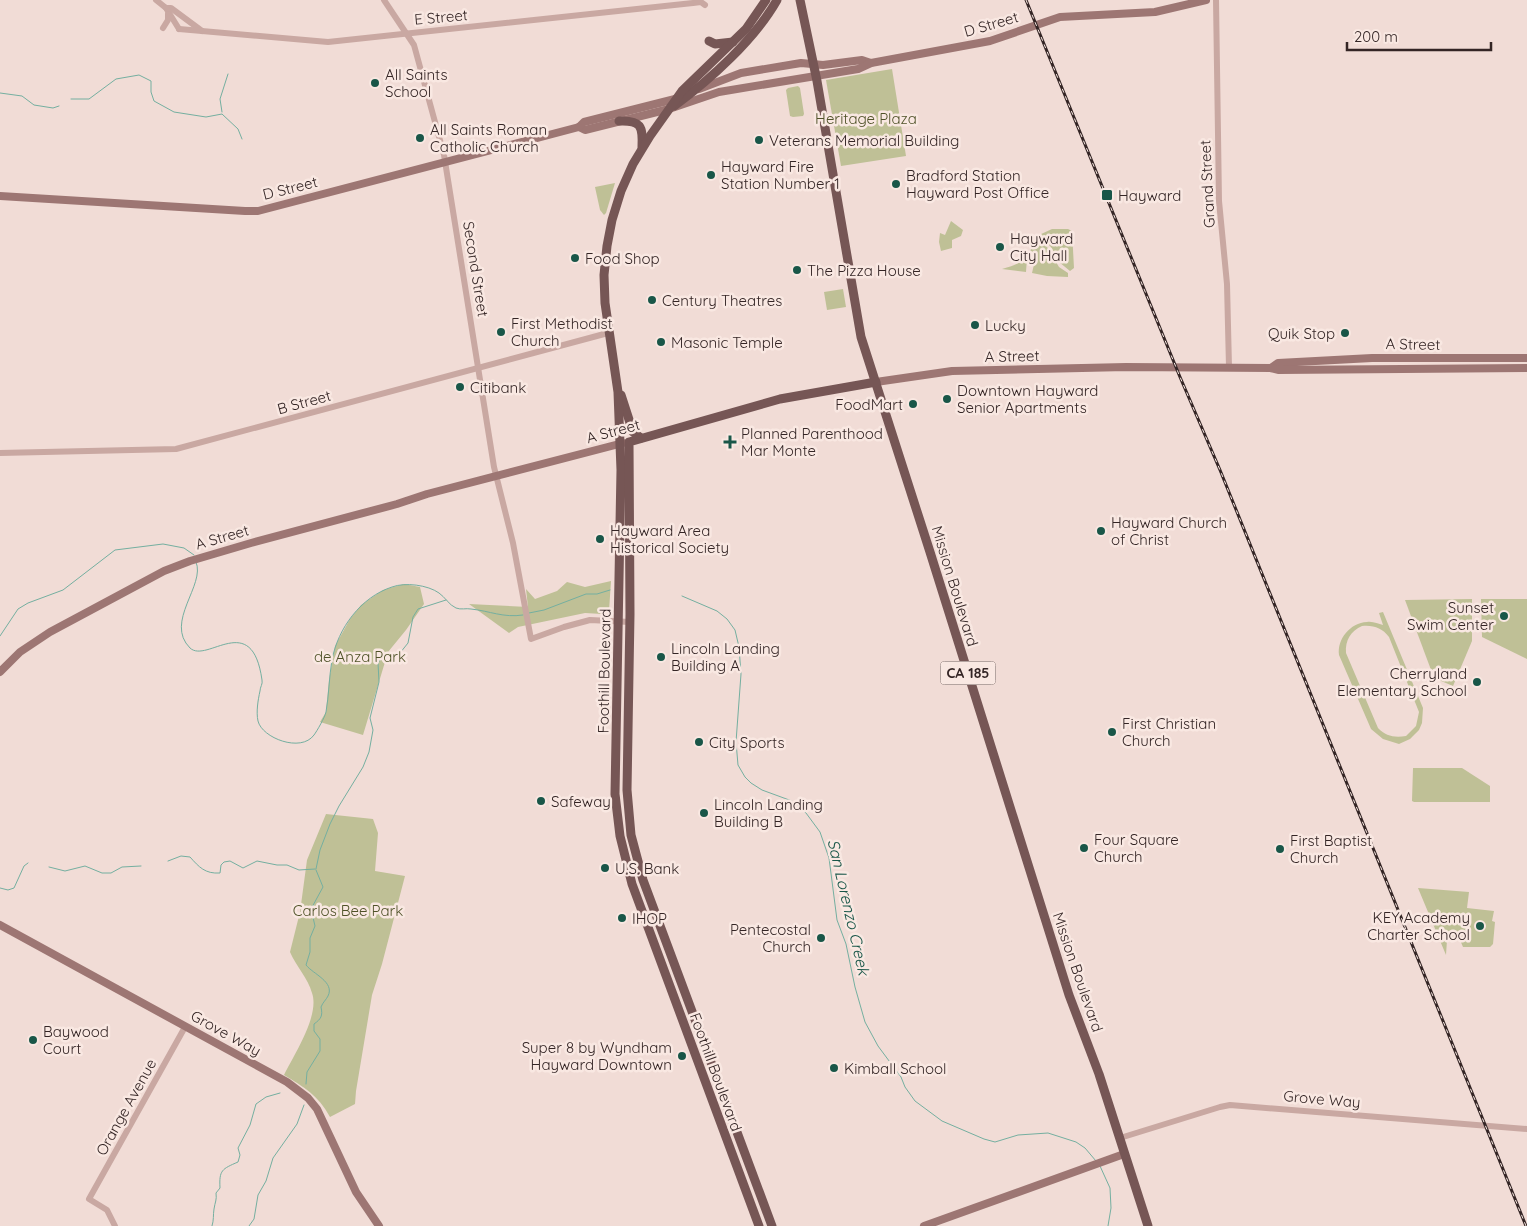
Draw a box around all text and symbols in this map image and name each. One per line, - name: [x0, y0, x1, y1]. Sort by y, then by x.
- street label: E Street: [413, 5, 469, 29]
- street label: D Street: [962, 7, 1020, 41]
- scale bar: [1347, 20, 1491, 52]
- text: 200 m: [1354, 27, 1398, 46]
- place label: All Saints School: [385, 65, 448, 101]
- marker: All Saints School: [369, 77, 381, 89]
- park label: Heritage Plaza: [815, 109, 917, 128]
- place label: All Saints Roman Catholic Church: [430, 120, 547, 156]
- place label: Veterans Memorial Building: [769, 131, 959, 150]
- marker: All Saints Roman Catholic Church: [414, 132, 426, 144]
- marker: Veterans Memorial Building: [753, 134, 765, 146]
- street label: Grand Street: [1195, 140, 1219, 228]
- place label: Hayward Fire Station Number 1: [721, 157, 840, 193]
- place label: Bradford Station Hayward Post Office: [906, 166, 1049, 202]
- marker: Hayward Fire Station Number 1: [705, 169, 717, 181]
- street label: D Street: [261, 172, 319, 204]
- marker: Bradford Station Hayward Post Office: [890, 178, 902, 190]
- place label: Hayward: [1118, 186, 1181, 205]
- marker: Hayward: [1100, 188, 1114, 202]
- street label: Second Street: [459, 220, 493, 318]
- place label: Hayward City Hall: [1010, 229, 1073, 265]
- marker: Hayward City Hall: [994, 241, 1006, 253]
- place label: Food Shop: [585, 249, 660, 268]
- marker: Food Shop: [569, 252, 581, 264]
- place label: The Pizza House: [807, 261, 921, 280]
- marker: The Pizza House: [791, 264, 803, 276]
- place label: Century Theatres: [662, 291, 782, 310]
- marker: Century Theatres: [646, 294, 658, 306]
- place label: First Methodist Church: [511, 314, 613, 350]
- place label: Lucky: [985, 316, 1026, 335]
- marker: Lucky: [969, 319, 981, 331]
- place label: Quik Stop: [1268, 324, 1335, 343]
- marker: First Methodist Church: [495, 326, 507, 338]
- marker: Quik Stop: [1339, 327, 1351, 339]
- place label: Masonic Temple: [671, 333, 783, 352]
- street label: A Street: [1385, 334, 1441, 354]
- marker: Masonic Temple: [655, 336, 667, 348]
- street label: A Street: [984, 346, 1040, 366]
- place label: Citibank: [470, 378, 526, 397]
- marker: Citibank: [454, 381, 466, 393]
- place label: Downtown Hayward Senior Apartments: [957, 381, 1098, 417]
- street label: B Street: [275, 386, 333, 418]
- marker: Downtown Hayward Senior Apartments: [941, 393, 953, 405]
- place label: FoodMart: [835, 395, 903, 414]
- marker: FoodMart: [907, 398, 919, 410]
- street label: A Street: [584, 415, 642, 447]
- place label: Planned Parenthood Mar Monte: [741, 424, 883, 460]
- marker: Planned Parenthood Mar Monte: [723, 435, 737, 449]
- place label: Hayward Church of Christ: [1111, 513, 1227, 549]
- street label: A Street: [193, 520, 251, 554]
- place label: Hayward Area Historical Society: [610, 521, 729, 557]
- street label: Mission Boulevard: [928, 523, 982, 649]
- marker: Hayward Church of Christ: [1095, 525, 1107, 537]
- marker: Hayward Area Historical Society: [594, 533, 606, 545]
- place label: Sunset Swim Center: [1407, 598, 1494, 634]
- street label: Foothill Boulevard: [593, 608, 615, 734]
- marker: Sunset Swim Center: [1498, 610, 1510, 622]
- place label: Lincoln Landing Building A: [671, 639, 780, 675]
- park label: de Anza Park: [314, 647, 406, 666]
- marker: Lincoln Landing Building A: [655, 651, 667, 663]
- road number: CA 185: [940, 661, 996, 684]
- place label: Cherryland Elementary School: [1337, 664, 1467, 700]
- marker: Cherryland Elementary School: [1471, 676, 1483, 688]
- place label: First Christian Church: [1122, 714, 1216, 750]
- marker: First Christian Church: [1106, 726, 1118, 738]
- place label: City Sports: [709, 733, 784, 752]
- marker: City Sports: [693, 736, 705, 748]
- place label: Safeway: [551, 792, 611, 811]
- marker: Safeway: [535, 795, 547, 807]
- place label: Lincoln Landing Building B: [714, 795, 823, 831]
- marker: Lincoln Landing Building B: [698, 807, 710, 819]
- place label: Four Square Church: [1094, 830, 1179, 866]
- place label: First Baptist Church: [1290, 831, 1372, 867]
- water label: San Lorenzo Creek: [824, 837, 875, 978]
- marker: Four Square Church: [1078, 842, 1090, 854]
- marker: First Baptist Church: [1274, 843, 1286, 855]
- place label: U.S. Bank: [615, 859, 679, 878]
- marker: U.S. Bank: [599, 862, 611, 874]
- park label: Carlos Bee Park: [293, 901, 403, 920]
- place label: KEY Academy Charter School: [1367, 908, 1470, 944]
- place label: IHOP: [632, 909, 667, 928]
- street label: Mission Boulevard: [1049, 910, 1107, 1034]
- marker: IHOP: [616, 912, 628, 924]
- place label: Pentecostal Church: [730, 920, 811, 956]
- marker: KEY Academy Charter School: [1474, 920, 1486, 932]
- marker: Pentecostal Church: [815, 932, 827, 944]
- street label: Grove Way: [188, 1006, 264, 1060]
- street label: Foothill Boulevard: [686, 1010, 746, 1134]
- place label: Baywood Court: [43, 1022, 109, 1058]
- marker: Baywood Court: [27, 1034, 39, 1046]
- place label: Super 8 by Wyndham Hayward Downtown: [522, 1038, 672, 1074]
- marker: Super 8 by Wyndham Hayward Downtown: [676, 1050, 688, 1062]
- street label: Orange Avenue: [92, 1055, 160, 1159]
- place label: Kimball School: [844, 1059, 946, 1078]
- marker: Kimball School: [828, 1062, 840, 1074]
- street label: Grove Way: [1283, 1086, 1361, 1112]

